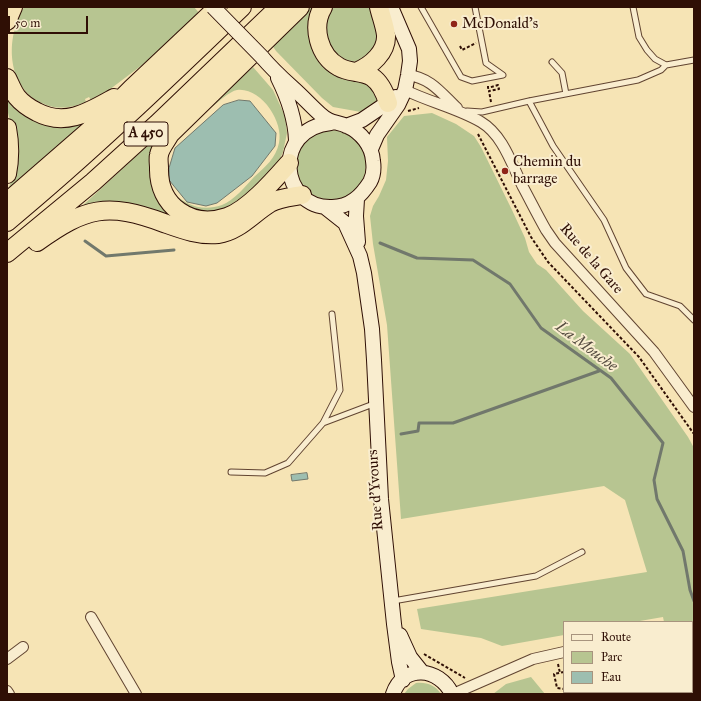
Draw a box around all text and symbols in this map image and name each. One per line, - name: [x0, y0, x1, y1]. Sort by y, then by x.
- scale bar: [10, 8, 90, 34]
- place label: McDonald's: [462, 15, 538, 33]
- text: 50 m: [15, 16, 40, 30]
- marker: McDonald's: [449, 19, 459, 29]
- road number: A 450: [124, 122, 168, 146]
- place label: Chemin du barrage: [513, 153, 581, 188]
- marker: Chemin du barrage: [500, 166, 510, 176]
- street label: Rue de la Gare: [555, 220, 627, 298]
- water label: La Mouche: [551, 318, 621, 376]
- street label: Rue d'Yvours: [364, 449, 388, 531]
- legend: [563, 621, 693, 693]
- text: Route: [601, 630, 631, 644]
- text: Parc: [601, 650, 622, 664]
- text: Eau: [601, 670, 621, 684]

